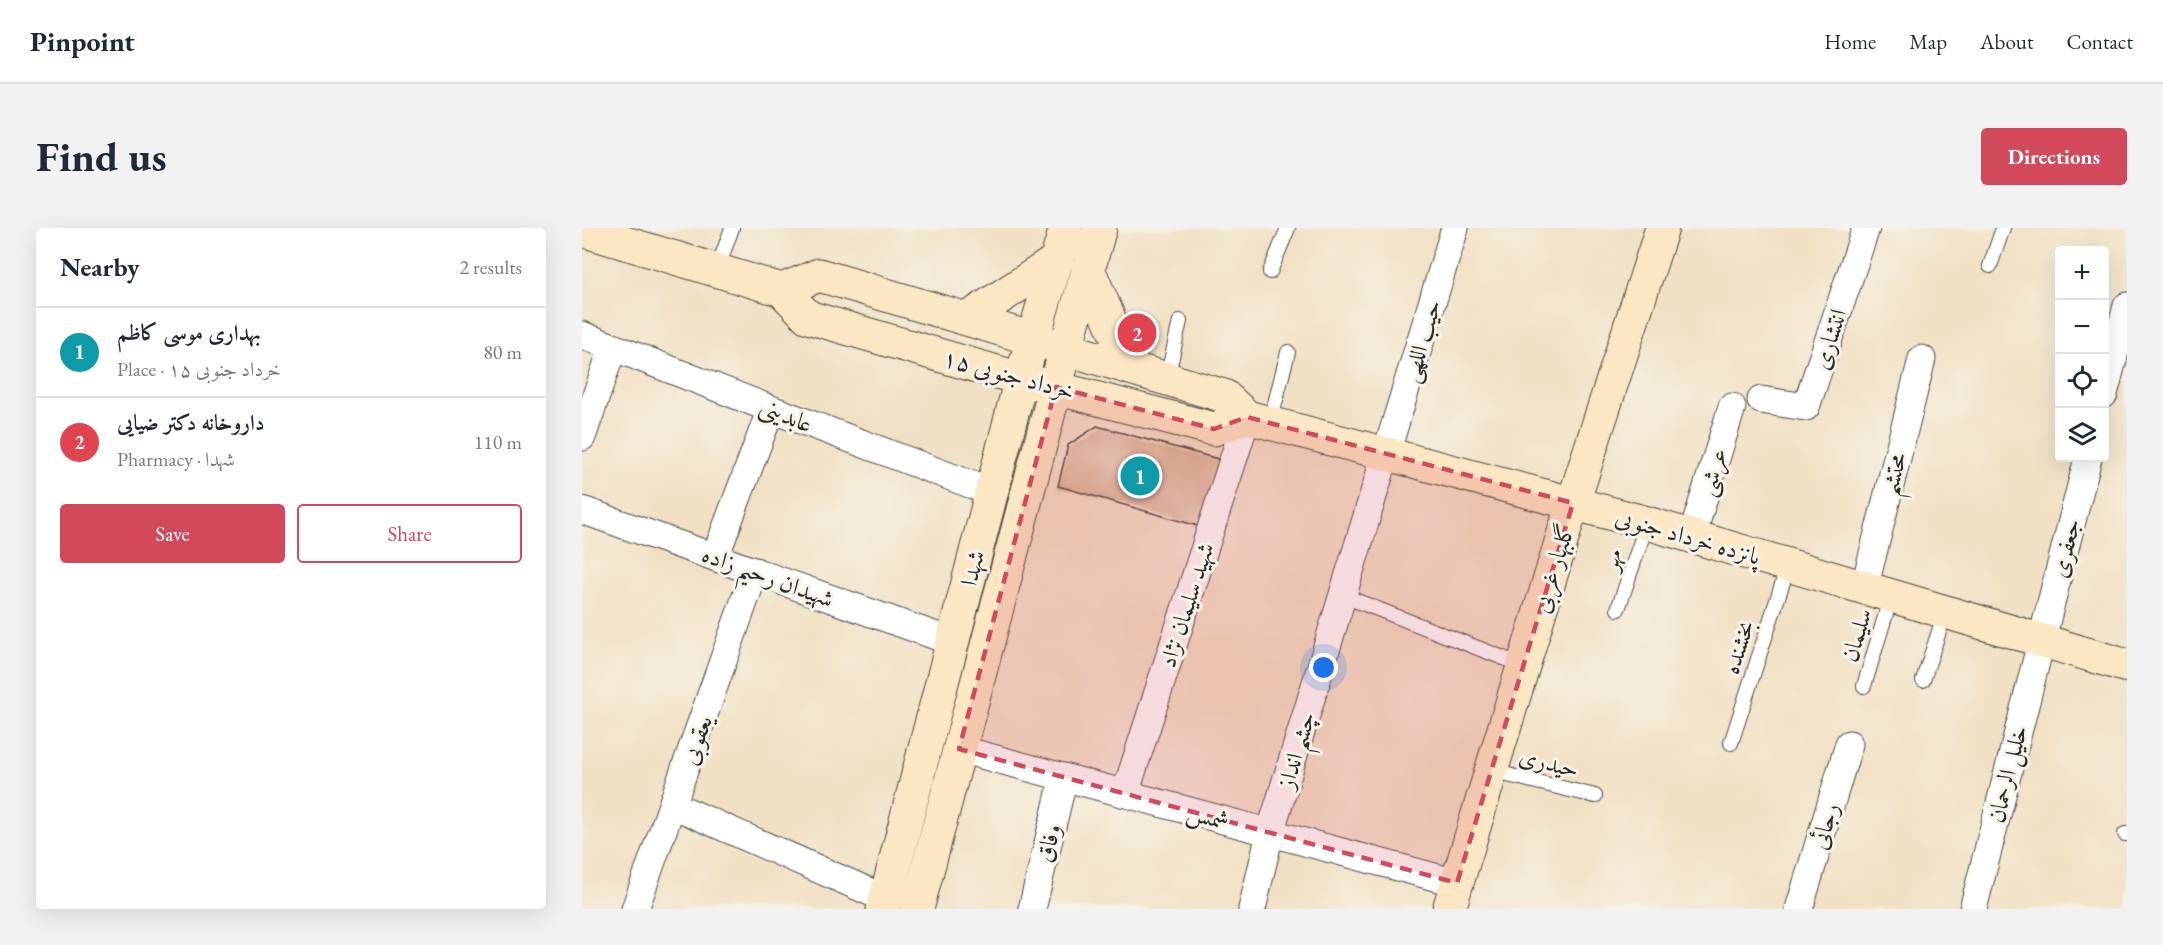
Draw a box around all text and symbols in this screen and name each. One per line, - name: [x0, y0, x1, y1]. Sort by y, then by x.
- text: Pinpoint: [30, 23, 135, 59]
- text: Home: [1824, 28, 1876, 55]
- text: Map: [1909, 28, 1947, 55]
- text: About: [1980, 28, 2033, 55]
- text: Contact: [2066, 28, 2133, 55]
- button: Directions: [1981, 128, 2127, 185]
- text: Find us: [36, 129, 167, 184]
- map controls: [2055, 246, 2109, 462]
- button: +: [2055, 246, 2109, 300]
- text: Nearby: [60, 250, 140, 284]
- text: 2 results: [459, 254, 522, 280]
- street label: حیب اللهی: [1394, 296, 1450, 387]
- button: −: [2055, 300, 2109, 354]
- street label: انتشاری: [1805, 305, 1853, 373]
- pin: 2: [1118, 310, 1156, 356]
- text: بهداری موسی کاظم: [117, 318, 261, 347]
- text: 1: [74, 339, 85, 365]
- text: 80 m: [483, 339, 522, 365]
- street label: ۱۵ خرداد جنوبی: [939, 342, 1078, 408]
- button: locate: [2055, 354, 2109, 408]
- text: Place · ۱۵ خرداد جنوبی: [117, 356, 281, 382]
- street label: عابدینی: [754, 391, 817, 440]
- text: داروخانه دکتر ضیایی: [117, 408, 265, 437]
- button: layers: [2055, 408, 2109, 462]
- text: 2: [74, 429, 85, 455]
- text: 110 m: [474, 429, 522, 455]
- street label: عرشی: [1690, 444, 1736, 500]
- text: Pharmacy · شهدا: [117, 446, 235, 472]
- street label: محتشم: [1873, 449, 1922, 501]
- pin: 1: [1120, 454, 1160, 498]
- street label: پانزده خرداد جنوبی: [1611, 500, 1766, 574]
- button: Save: [60, 504, 285, 563]
- button: Share: [297, 504, 522, 563]
- street label: جعفری: [2043, 515, 2087, 581]
- street label: گلبهار غربی: [1525, 519, 1583, 617]
- street label: شهیدان رحیم زاده: [695, 538, 838, 623]
- street label: شهید سلیمان نژاد: [1151, 539, 1221, 671]
- street label: مهر: [1592, 544, 1629, 577]
- street label: شهدا: [953, 547, 991, 589]
- street label: سلیمان: [1833, 604, 1879, 666]
- street label: بخشنده: [1715, 616, 1761, 678]
- your location: [1309, 653, 1338, 682]
- street label: چشم انداز: [1269, 708, 1331, 797]
- street label: یعقوبی: [673, 710, 721, 769]
- street label: خلیل الرحمان: [1980, 722, 2036, 827]
- street label: حیدری: [1516, 740, 1582, 784]
- street label: شمس: [1183, 796, 1233, 837]
- street label: رجائی: [1802, 799, 1846, 853]
- street label: وفاق: [1028, 820, 1068, 866]

